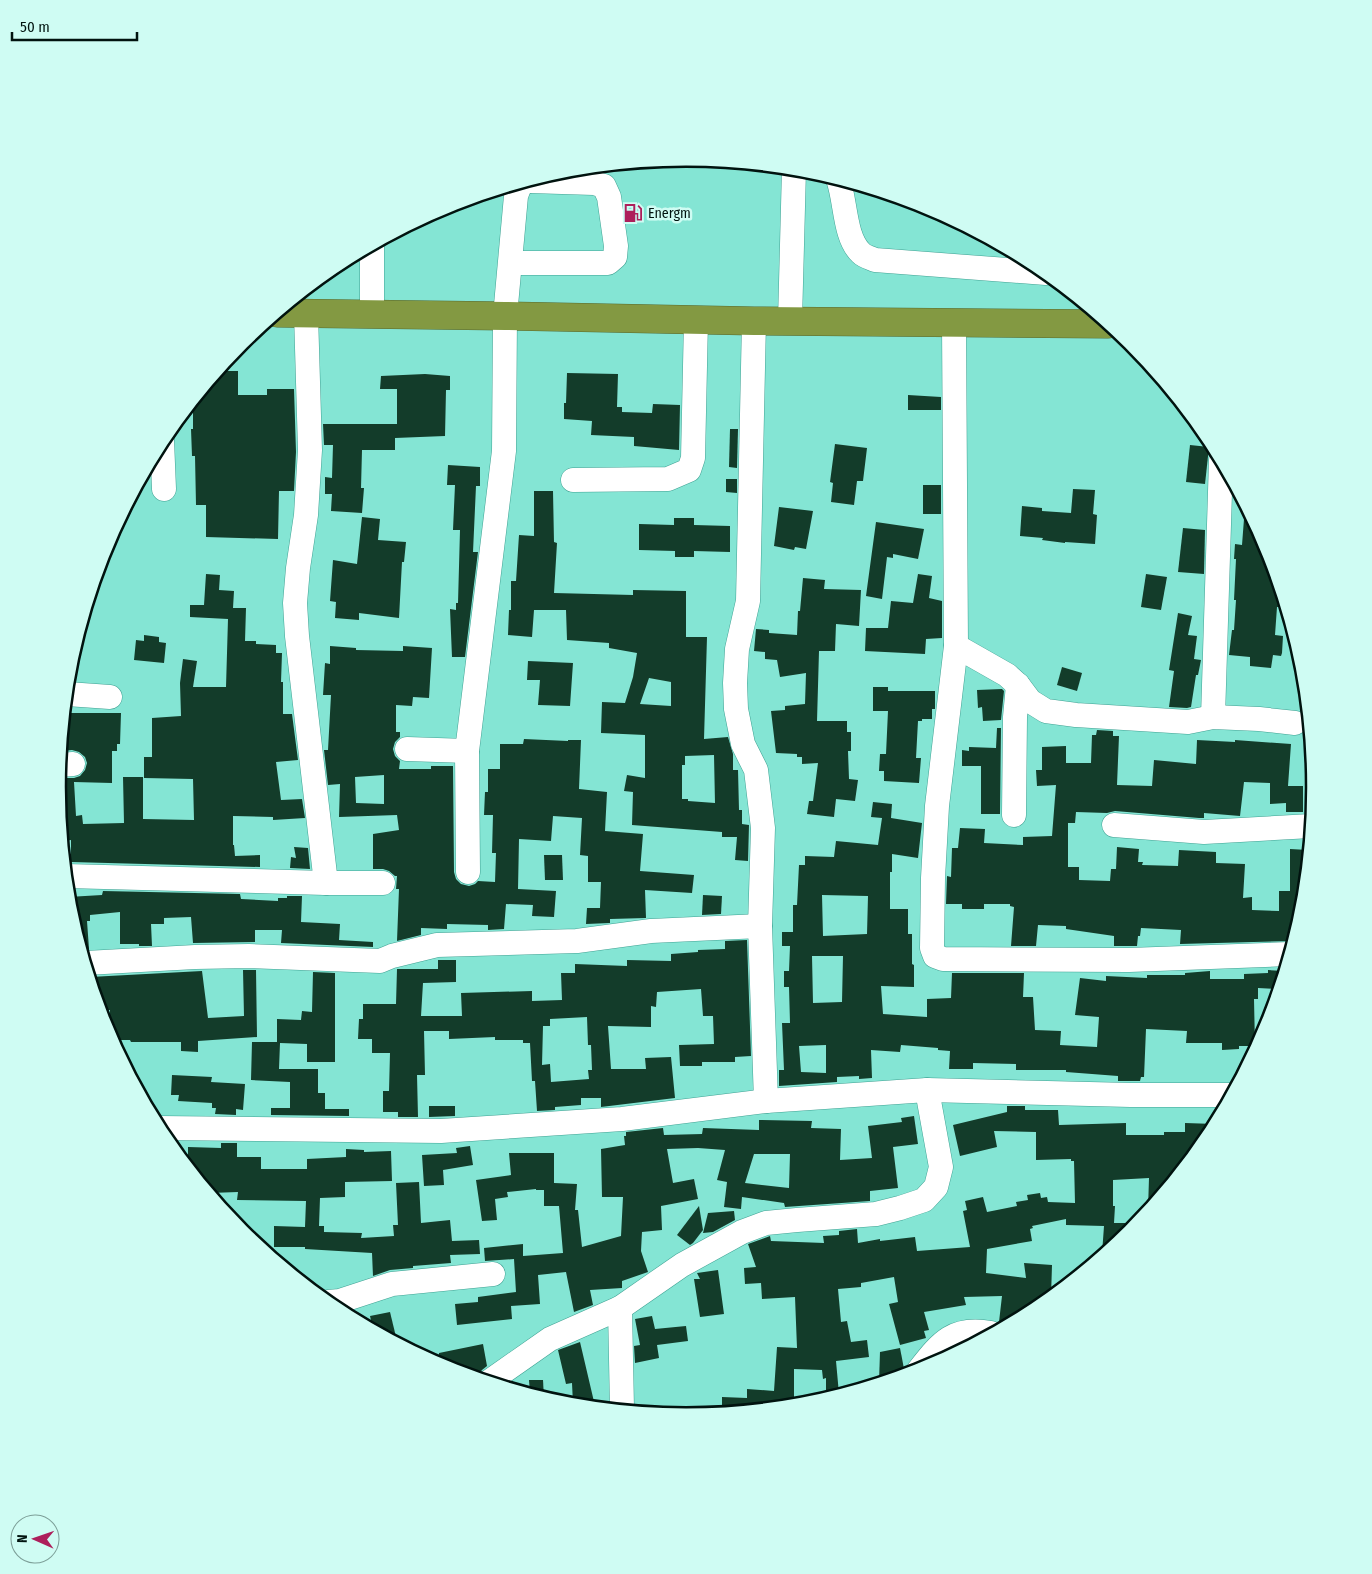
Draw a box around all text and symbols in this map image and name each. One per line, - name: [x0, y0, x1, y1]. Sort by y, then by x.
- scale bar: [12, 10, 138, 42]
- text: 50 m: [20, 18, 50, 36]
- fuel station icon: Energm: [622, 202, 644, 224]
- place label: Energm: [648, 205, 691, 222]
- north arrow: [10, 1514, 60, 1564]
- text: N: [14, 1534, 31, 1543]

